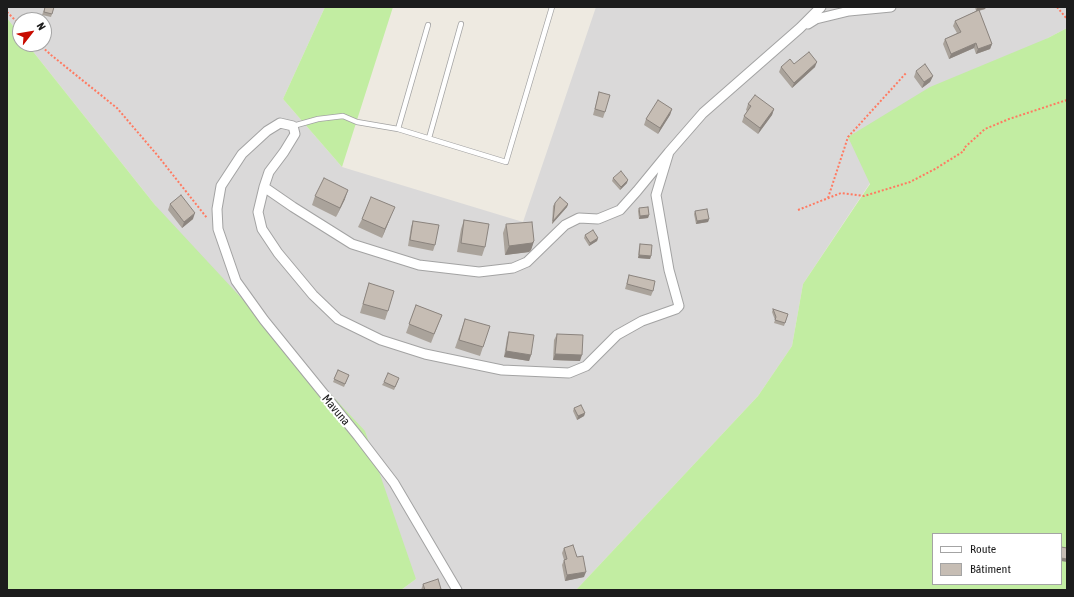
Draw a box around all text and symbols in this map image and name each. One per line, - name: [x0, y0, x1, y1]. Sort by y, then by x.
- north arrow: [12, 12, 52, 52]
- text: N: [35, 20, 48, 32]
- street label: Mavuna: [319, 392, 353, 428]
- legend: [932, 533, 1062, 585]
- text: Route: [970, 542, 996, 556]
- text: Bâtiment: [970, 562, 1011, 576]

